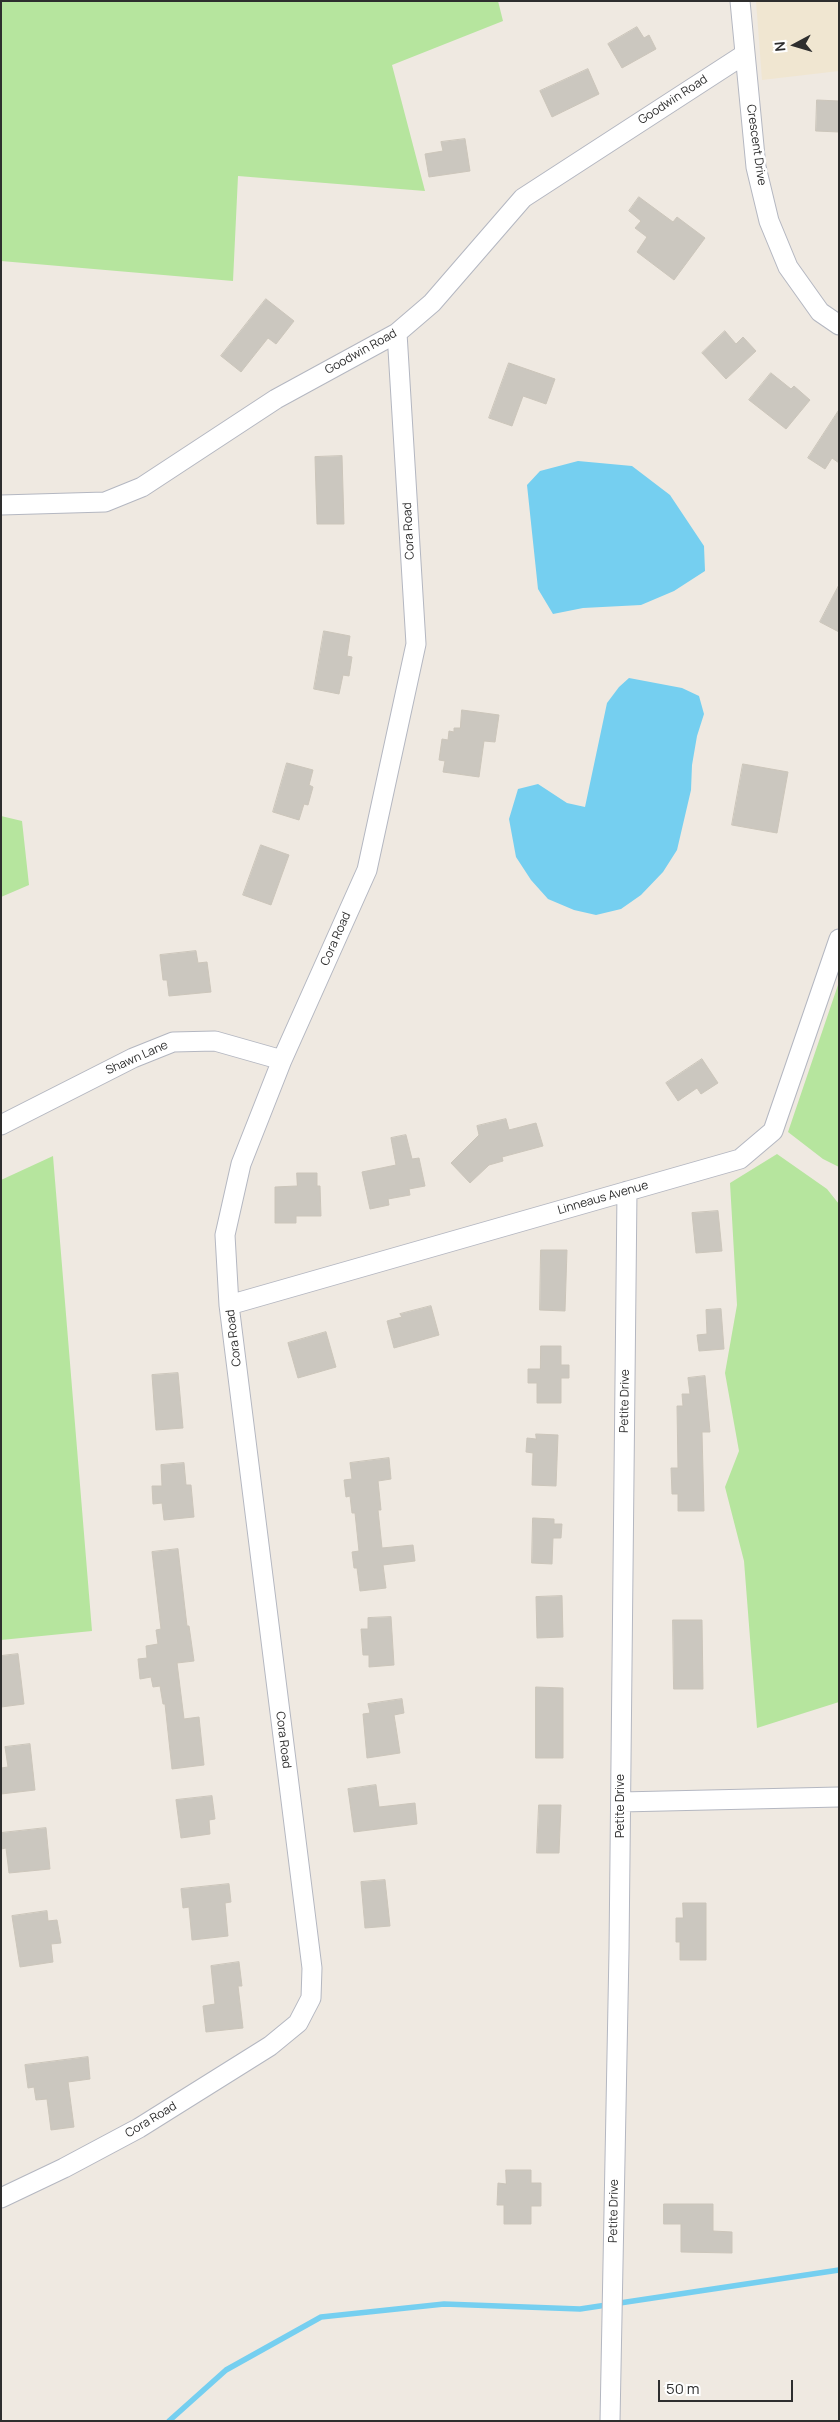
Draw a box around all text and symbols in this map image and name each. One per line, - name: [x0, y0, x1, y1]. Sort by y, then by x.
- north arrow: [770, 20, 820, 70]
- text: N: [770, 41, 790, 53]
- street label: Goodwin Road: [636, 72, 710, 128]
- street label: Crescent Drive: [743, 103, 769, 187]
- street label: Goodwin Road: [323, 326, 399, 378]
- street label: Cora Road: [400, 502, 418, 560]
- street label: Cora Road: [318, 910, 354, 968]
- street label: Shawn Lane: [104, 1038, 170, 1078]
- street label: Linneaus Avenue: [556, 1178, 650, 1218]
- street label: Cora Road: [223, 1309, 245, 1367]
- street label: Petite Drive: [617, 1369, 633, 1433]
- street label: Cora Road: [272, 1711, 294, 1769]
- street label: Petite Drive: [614, 1774, 628, 1838]
- street label: Cora Road: [123, 2099, 179, 2141]
- street label: Petite Drive: [606, 2179, 622, 2243]
- scale bar: [660, 2370, 795, 2402]
- text: 50 m: [666, 2378, 700, 2399]

